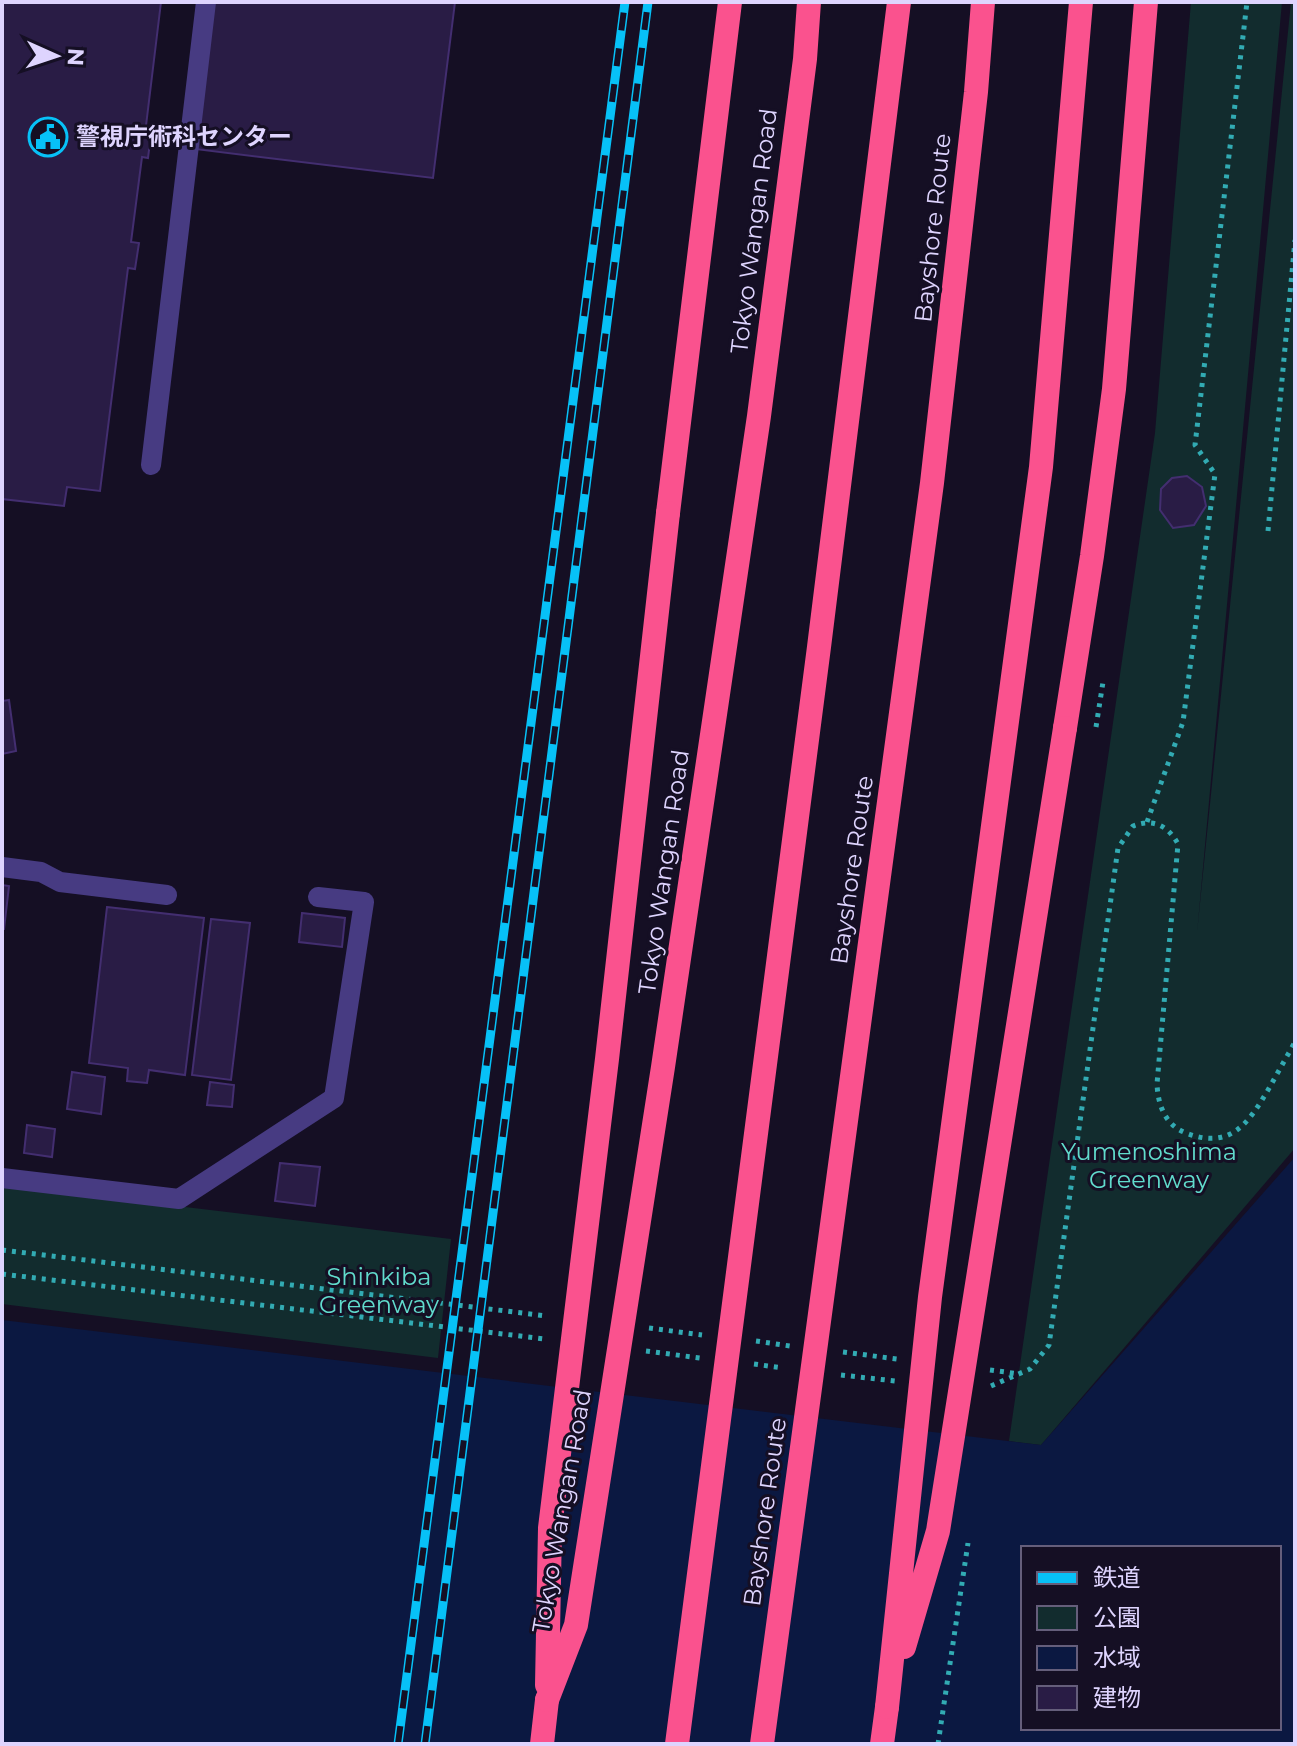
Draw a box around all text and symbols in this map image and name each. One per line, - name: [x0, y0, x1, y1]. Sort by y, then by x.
- north arrow: [16, 16, 96, 96]
- text: N: [62, 47, 89, 67]
- street label: Tokyo Wangan Road: [724, 107, 783, 355]
- public building icon: 警視庁術科センター: [27, 116, 69, 158]
- place label: 警視庁術科センター: [76, 122, 292, 151]
- street label: Bayshore Route: [908, 132, 957, 324]
- street label: Tokyo Wangan Road: [632, 748, 695, 996]
- street label: Bayshore Route: [824, 774, 879, 966]
- park label: Yumenoshima Greenway: [1061, 1137, 1237, 1194]
- park label: Shinkiba Greenway: [319, 1262, 439, 1319]
- street label: Tokyo Wangan Road: [526, 1387, 597, 1635]
- street label: Bayshore Route: [737, 1416, 792, 1608]
- legend: [1021, 1546, 1281, 1730]
- text: 鉄道: [1093, 1563, 1141, 1592]
- text: 公園: [1093, 1603, 1141, 1632]
- text: 水域: [1093, 1643, 1141, 1672]
- text: 建物: [1093, 1683, 1141, 1712]

